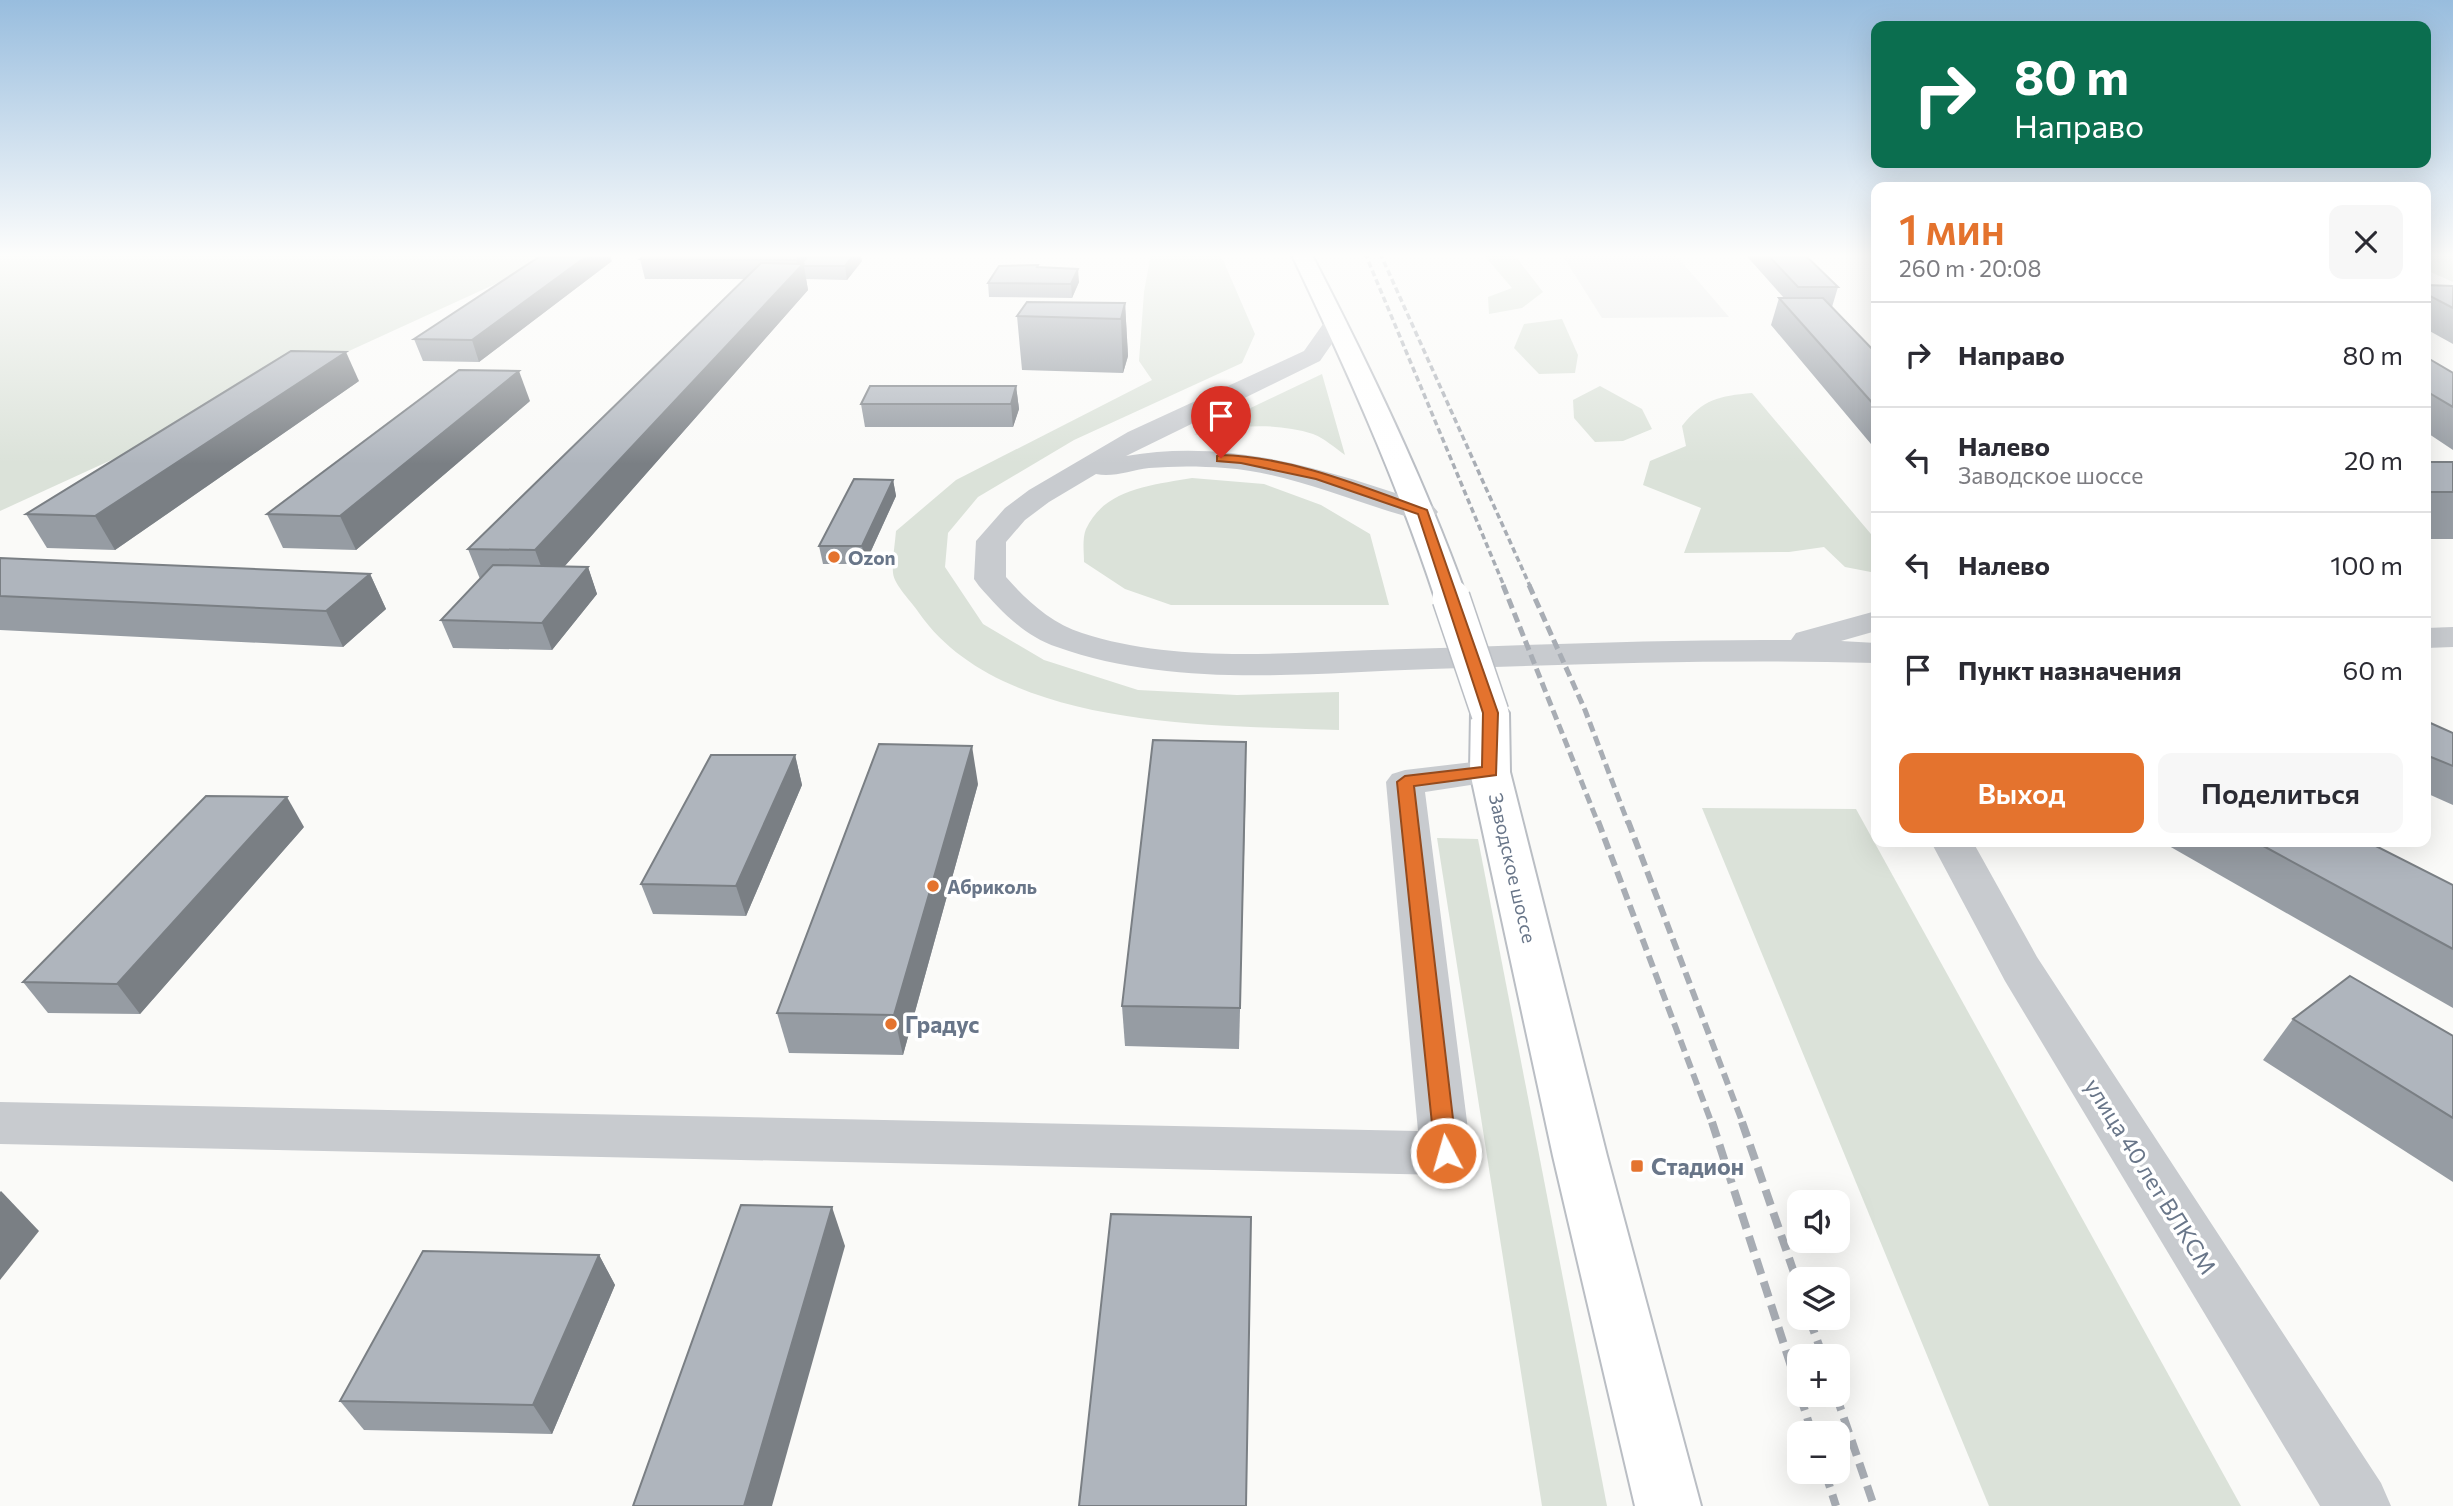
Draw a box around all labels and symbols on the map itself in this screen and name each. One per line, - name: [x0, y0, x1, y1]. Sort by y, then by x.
- pin: [1191, 386, 1251, 458]
- place label: Ozon: [848, 546, 896, 569]
- marker: Ozon: [826, 549, 842, 565]
- street label: Заводское шоссе: [1485, 791, 1541, 945]
- place label: Абриколь: [947, 875, 1037, 898]
- marker: Абриколь: [925, 878, 941, 894]
- place label: Градус: [905, 1010, 979, 1038]
- marker: Градус: [883, 1016, 899, 1032]
- street label: улица 40 лет ВЛКСМ: [2079, 1073, 2223, 1279]
- position arrow: [1409, 1116, 1483, 1190]
- place label: Стадион: [1651, 1152, 1744, 1180]
- marker: Стадион: [1629, 1158, 1645, 1174]

